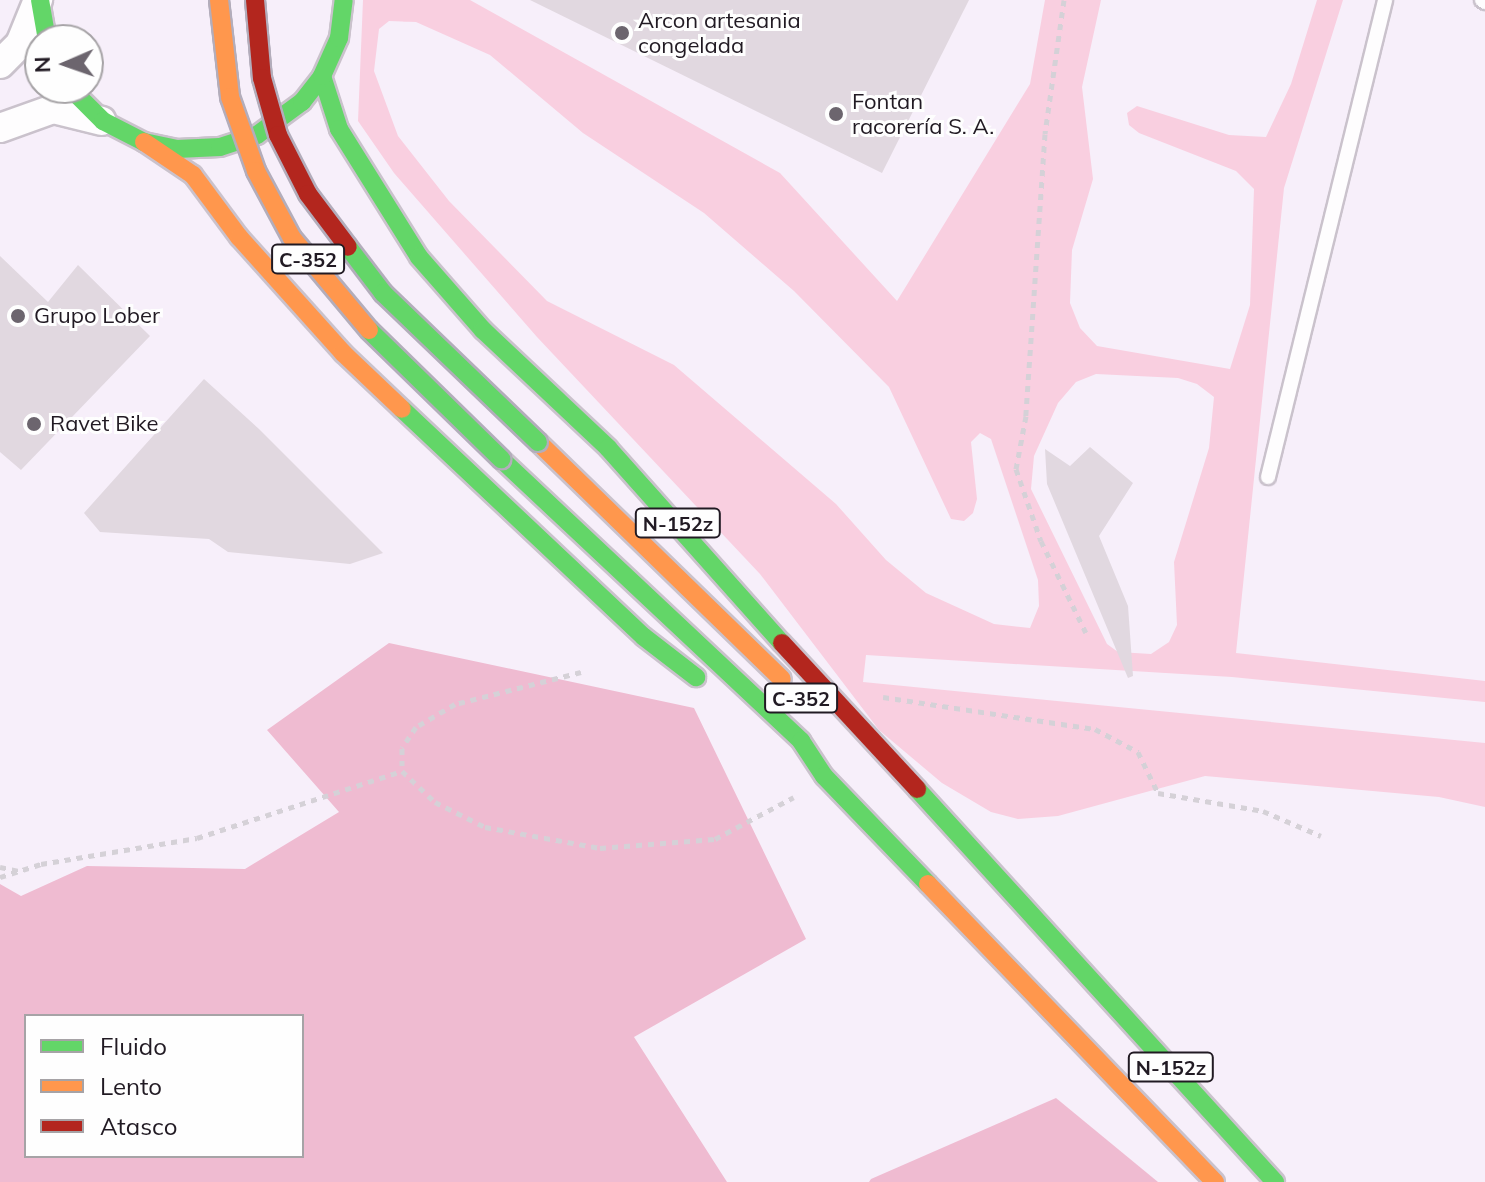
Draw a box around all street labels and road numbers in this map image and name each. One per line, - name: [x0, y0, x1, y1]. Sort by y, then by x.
- road number: C-352: [270, 243, 346, 275]
- road number: N-152z: [634, 507, 722, 539]
- road number: C-352: [763, 682, 839, 714]
- road number: N-152z: [1127, 1051, 1215, 1083]

